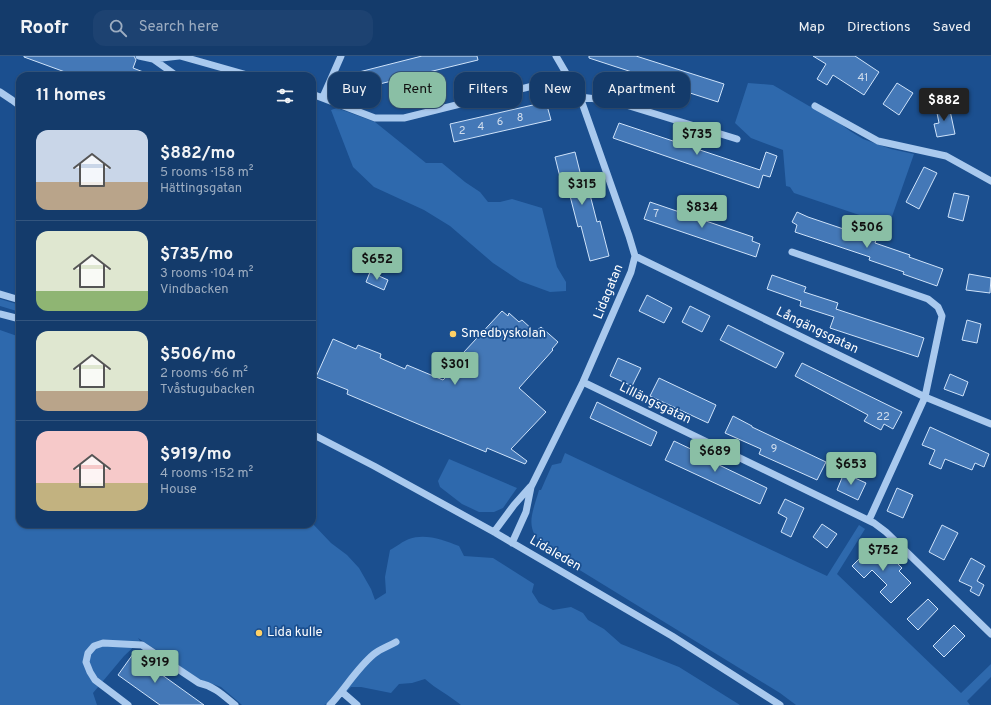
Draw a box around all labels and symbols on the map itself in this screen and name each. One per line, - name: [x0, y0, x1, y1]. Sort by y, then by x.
- house number: 41: [858, 71, 868, 85]
- pin: $882: [920, 88, 968, 122]
- house number: 8: [517, 111, 523, 125]
- house number: 6: [497, 115, 503, 129]
- house number: 4: [478, 120, 485, 134]
- pin: $735: [673, 122, 721, 156]
- house number: 2: [459, 124, 465, 138]
- pin: $315: [558, 172, 606, 206]
- pin: $834: [678, 195, 726, 229]
- house number: 7: [653, 207, 659, 221]
- pin: $506: [843, 215, 891, 249]
- pin: $652: [353, 247, 401, 281]
- street label: Lidagatan: [591, 262, 627, 322]
- street label: Långängsgatan: [773, 304, 861, 358]
- place label: Smedbyskolan: [461, 326, 546, 342]
- marker: Smedbyskolan: [448, 329, 458, 339]
- pin: $301: [431, 352, 479, 386]
- street label: Lillängsgatan: [616, 380, 694, 428]
- house number: 22: [876, 410, 890, 424]
- pin: $689: [691, 439, 739, 473]
- house number: 9: [771, 442, 777, 456]
- pin: $653: [827, 452, 875, 486]
- street label: Lidaleden: [526, 533, 584, 575]
- pin: $752: [859, 538, 907, 572]
- place label: Lida kulle: [267, 625, 323, 641]
- marker: Lida kulle: [254, 628, 264, 638]
- pin: $919: [131, 650, 179, 684]

